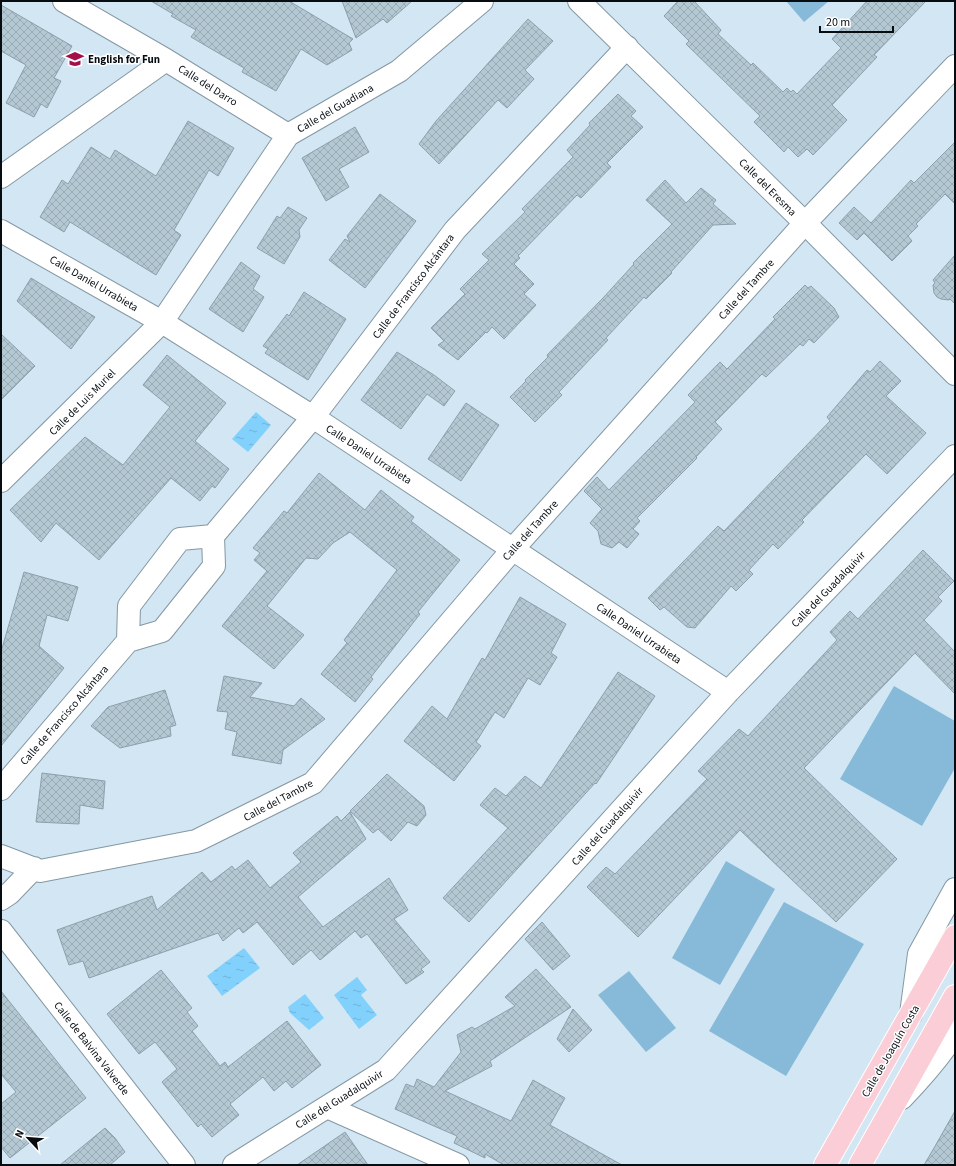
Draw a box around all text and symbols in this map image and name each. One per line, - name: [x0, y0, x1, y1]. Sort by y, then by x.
- scale bar: [820, 8, 893, 34]
- text: 20 m: [826, 14, 850, 31]
- school or university icon: English for Fun: [65, 49, 85, 69]
- place label: English for Fun: [88, 52, 160, 67]
- street label: Calle del Darro: [175, 61, 240, 110]
- street label: Calle del Guadiana: [294, 80, 376, 136]
- street label: Calle del Eresma: [736, 155, 800, 219]
- street label: Calle de Francisco Alcántara: [369, 231, 458, 342]
- street label: Calle Daniel Urrabieta: [47, 252, 141, 315]
- street label: Calle del Tambre: [715, 255, 778, 323]
- street label: Calle de Luis Muriel: [46, 366, 119, 439]
- street label: Calle Daniel Urrabieta: [323, 421, 415, 488]
- street label: Calle del Tambre: [499, 496, 562, 564]
- street label: Calle del Guadalquivir: [788, 548, 869, 631]
- street label: Calle Daniel Urrabieta: [593, 599, 684, 668]
- street label: Calle de Francisco Alcántara: [17, 662, 112, 768]
- street label: Calle del Tambre: [241, 776, 316, 825]
- street label: Calle del Guadalquivir: [568, 784, 647, 869]
- street label: Calle de Balvina Valverde: [50, 998, 133, 1099]
- street label: Calle de Joaquín Costa: [858, 1002, 923, 1100]
- street label: Calle del Guadalquivir: [293, 1066, 386, 1133]
- north arrow: [8, 1118, 48, 1158]
- text: N: [11, 1127, 28, 1140]

